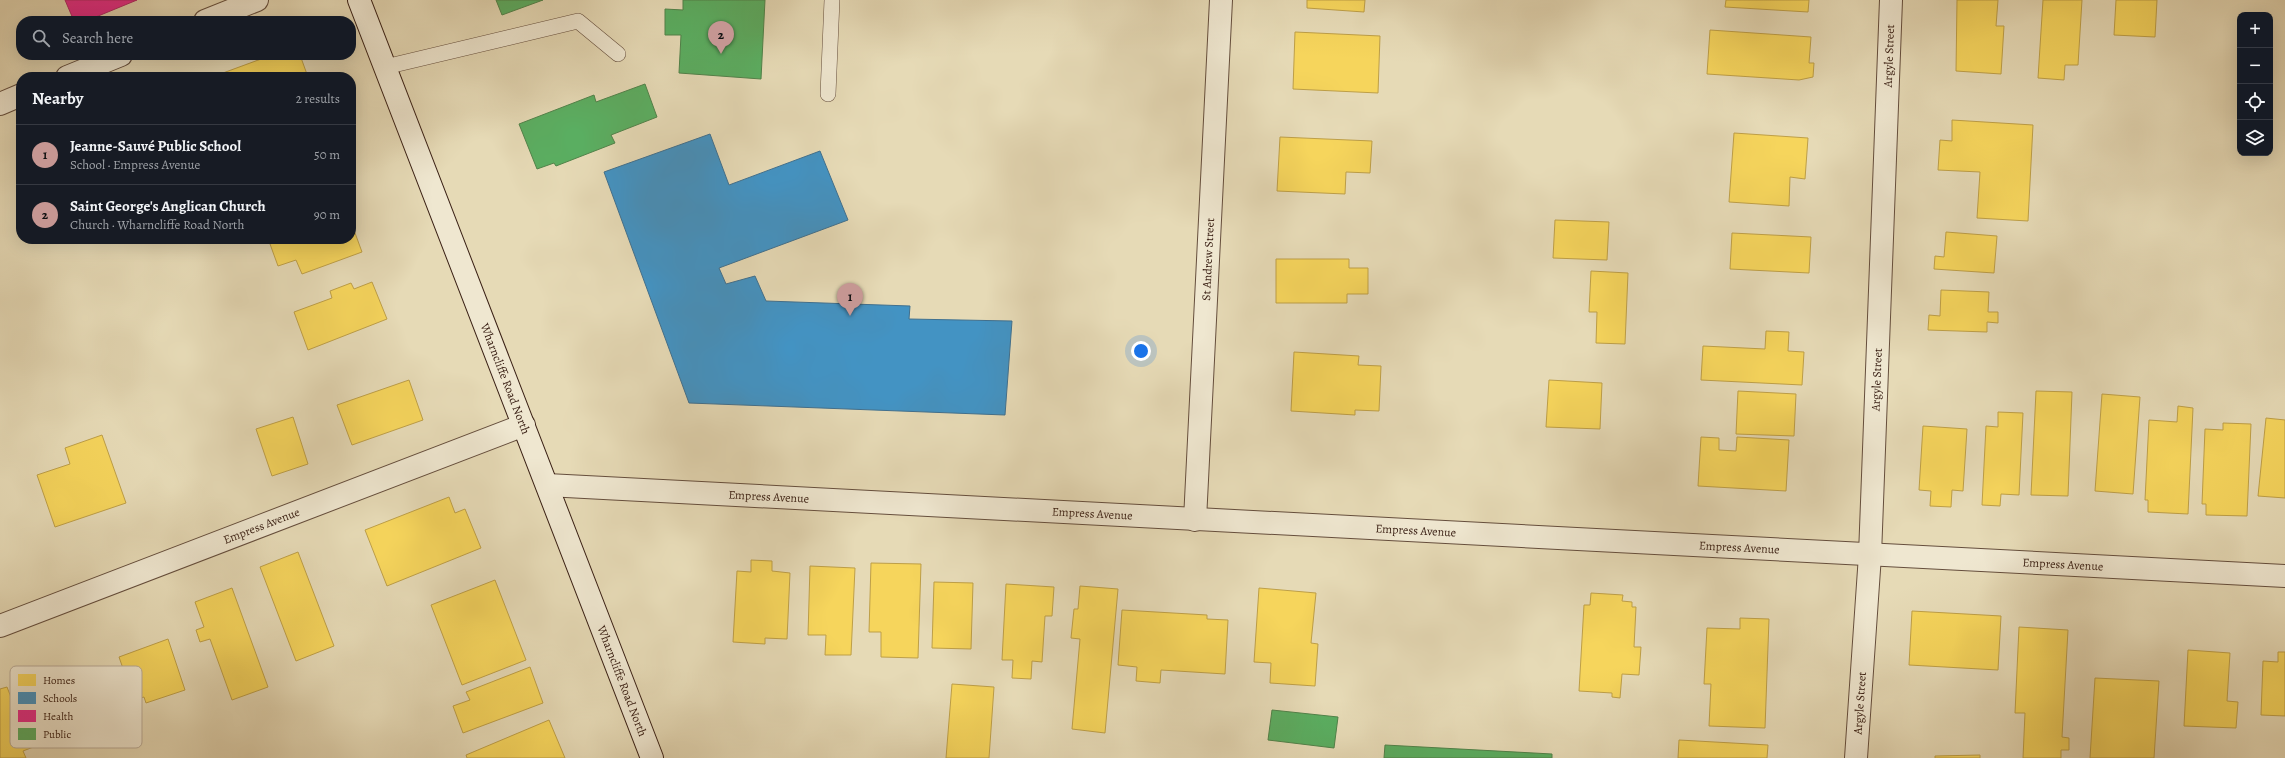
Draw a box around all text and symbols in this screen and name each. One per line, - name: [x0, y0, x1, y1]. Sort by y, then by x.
- map controls: [2237, 12, 2273, 156]
- button: +: [2237, 12, 2273, 48]
- search box: [16, 16, 356, 60]
- pin: 2: [708, 21, 734, 54]
- street label: Argyle Street: [1880, 24, 1898, 89]
- icon: search: [30, 27, 52, 49]
- text: Search here: [62, 28, 133, 48]
- button: −: [2237, 48, 2273, 84]
- button: locate: [2237, 84, 2273, 120]
- text: Nearby: [32, 87, 83, 110]
- text: 2 results: [296, 90, 340, 107]
- button: layers: [2237, 120, 2273, 156]
- text: Jeanne-Sauvé Public School: [70, 136, 241, 156]
- text: 1: [43, 146, 47, 163]
- text: 50 m: [314, 146, 340, 163]
- text: School · Empress Avenue: [70, 156, 200, 173]
- text: Saint George's Anglican Church: [70, 196, 266, 216]
- text: 2: [42, 206, 48, 223]
- text: 90 m: [314, 206, 340, 223]
- text: Church · Wharncliffe Road North: [70, 216, 244, 233]
- street label: St Andrew Street: [1198, 218, 1218, 301]
- pin: 1: [837, 283, 863, 316]
- street label: Wharncliffe Road North: [476, 320, 534, 437]
- your location: [1131, 341, 1151, 361]
- street label: Argyle Street: [1867, 348, 1886, 412]
- street label: Empress Avenue: [728, 487, 809, 507]
- street label: Empress Avenue: [1051, 503, 1133, 524]
- street label: Empress Avenue: [221, 504, 302, 548]
- street label: Empress Avenue: [1375, 520, 1457, 541]
- street label: Empress Avenue: [1699, 537, 1780, 558]
- street label: Empress Avenue: [2022, 554, 2104, 574]
- street label: Wharncliffe Road North: [593, 622, 651, 739]
- legend: [10, 666, 142, 748]
- street label: Argyle Street: [1850, 671, 1870, 736]
- text: Homes: [43, 673, 75, 688]
- text: Schools: [43, 691, 77, 706]
- text: Health: [43, 709, 73, 724]
- text: Public: [43, 727, 71, 742]

